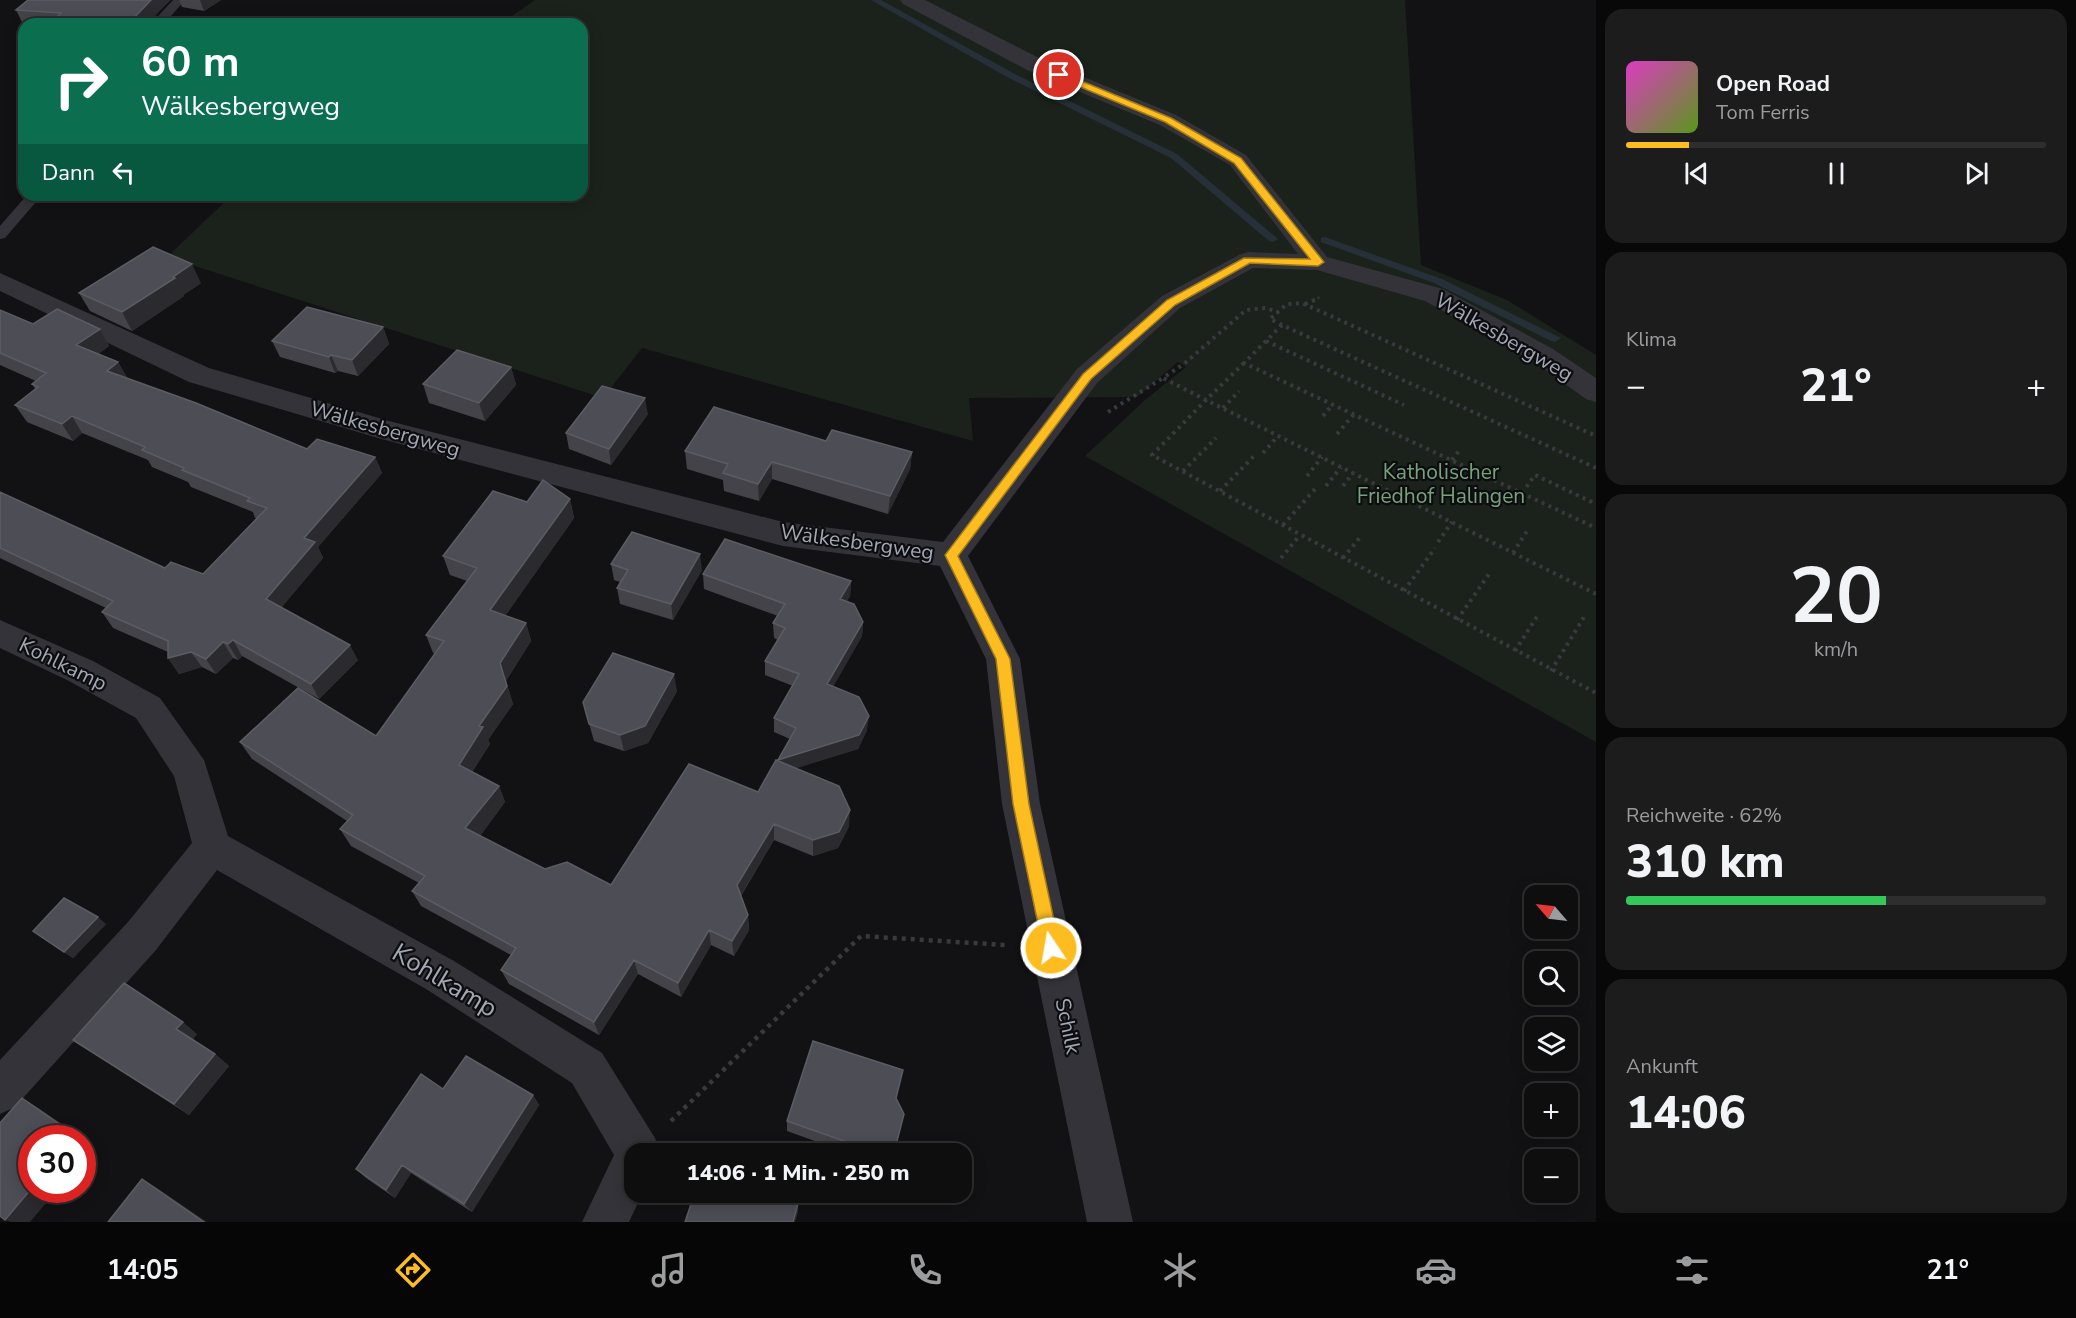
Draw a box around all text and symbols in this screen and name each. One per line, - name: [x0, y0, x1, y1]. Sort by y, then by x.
- text: 60 m: [141, 34, 240, 91]
- icon: right: [42, 42, 120, 120]
- pin: [1033, 49, 1084, 100]
- icon: arrive: [1042, 58, 1075, 91]
- text: Open Road: [1716, 69, 1830, 99]
- text: Wälkesbergweg: [141, 88, 340, 125]
- text: Tom Ferris: [1716, 99, 1810, 126]
- icon: left: [107, 156, 140, 189]
- icon: previous: [1680, 157, 1713, 190]
- icon: pause: [1820, 157, 1853, 190]
- icon: next: [1960, 157, 1993, 190]
- text: Dann: [42, 158, 95, 188]
- street label: Wälkesbergweg: [1430, 286, 1578, 388]
- text: Klima: [1626, 326, 1677, 353]
- text: 21°: [1800, 356, 1872, 417]
- text: −: [1626, 364, 1646, 409]
- text: +: [2026, 364, 2046, 409]
- street label: Wälkesbergweg: [307, 394, 463, 464]
- park label: Katholischer Friedhof Halingen: [1357, 458, 1525, 510]
- street label: Wälkesbergweg: [778, 517, 936, 567]
- text: 20: [1789, 543, 1883, 650]
- street label: Kohlkamp: [14, 631, 112, 697]
- text: km/h: [1814, 636, 1858, 663]
- text: Reichweite · 62%: [1626, 802, 1782, 829]
- text: 310 km: [1626, 832, 1785, 893]
- north arrow: [1524, 885, 1578, 939]
- map controls: [1524, 885, 1578, 1203]
- position arrow: [1019, 916, 1083, 980]
- street label: Kohlkamp: [386, 935, 504, 1026]
- button: search: [1524, 951, 1578, 1005]
- street label: Schilk: [1048, 996, 1088, 1057]
- button: layers: [1524, 1017, 1578, 1071]
- text: Ankunft: [1626, 1053, 1698, 1080]
- button: +: [1524, 1083, 1578, 1137]
- text: 14:06: [1626, 1083, 1746, 1144]
- speed limit sign: 30: [18, 1125, 96, 1203]
- button: −: [1524, 1149, 1578, 1203]
- text: 14:06 · 1 Min. · 250 m: [687, 1158, 910, 1188]
- icon: directions: [392, 1249, 434, 1291]
- icon: music: [648, 1249, 690, 1291]
- icon: phone: [904, 1249, 946, 1291]
- icon: climate: [1159, 1249, 1201, 1291]
- icon: car: [1415, 1249, 1457, 1291]
- icon: filters: [1671, 1249, 1713, 1291]
- text: 14:05: [107, 1252, 178, 1289]
- text: 21°: [1926, 1252, 1969, 1289]

